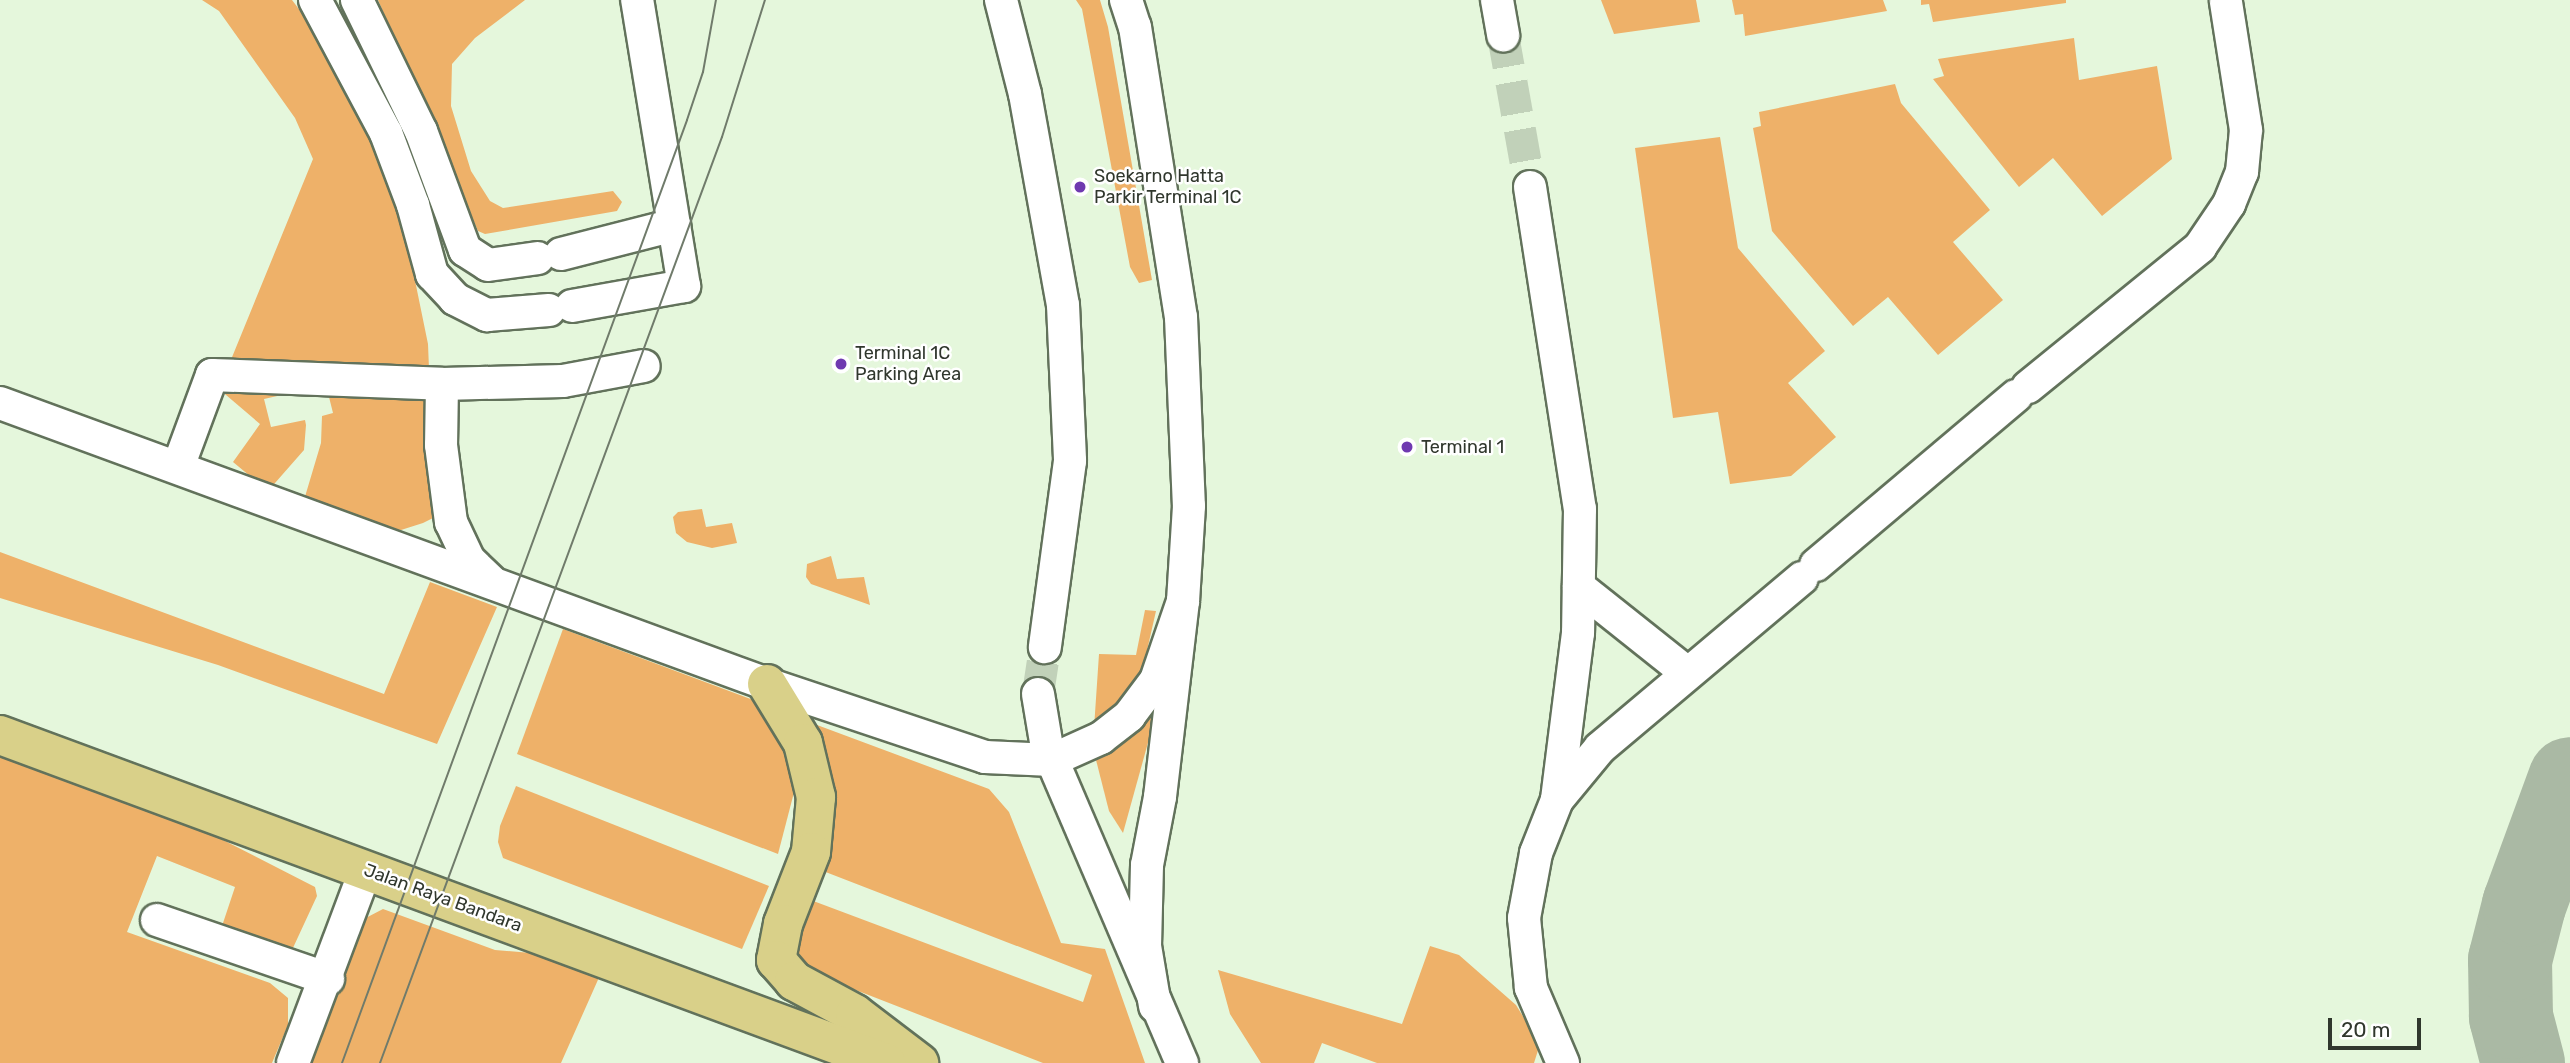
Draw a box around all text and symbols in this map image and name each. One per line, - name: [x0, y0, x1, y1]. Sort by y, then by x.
- place label: Soekarno Hatta Parkir Terminal 1C: [1094, 166, 1242, 208]
- marker: Soekarno Hatta Parkir Terminal 1C: [1072, 179, 1088, 195]
- place label: Terminal 1C Parking Area: [855, 343, 962, 386]
- marker: Terminal 1C Parking Area: [833, 356, 849, 372]
- place label: Terminal 1: [1421, 436, 1504, 458]
- marker: Terminal 1: [1399, 439, 1415, 455]
- street label: Jalan Raya Bandara: [361, 859, 525, 937]
- scale bar: [2332, 1004, 2425, 1048]
- text: 20 m: [2341, 1017, 2390, 1042]

